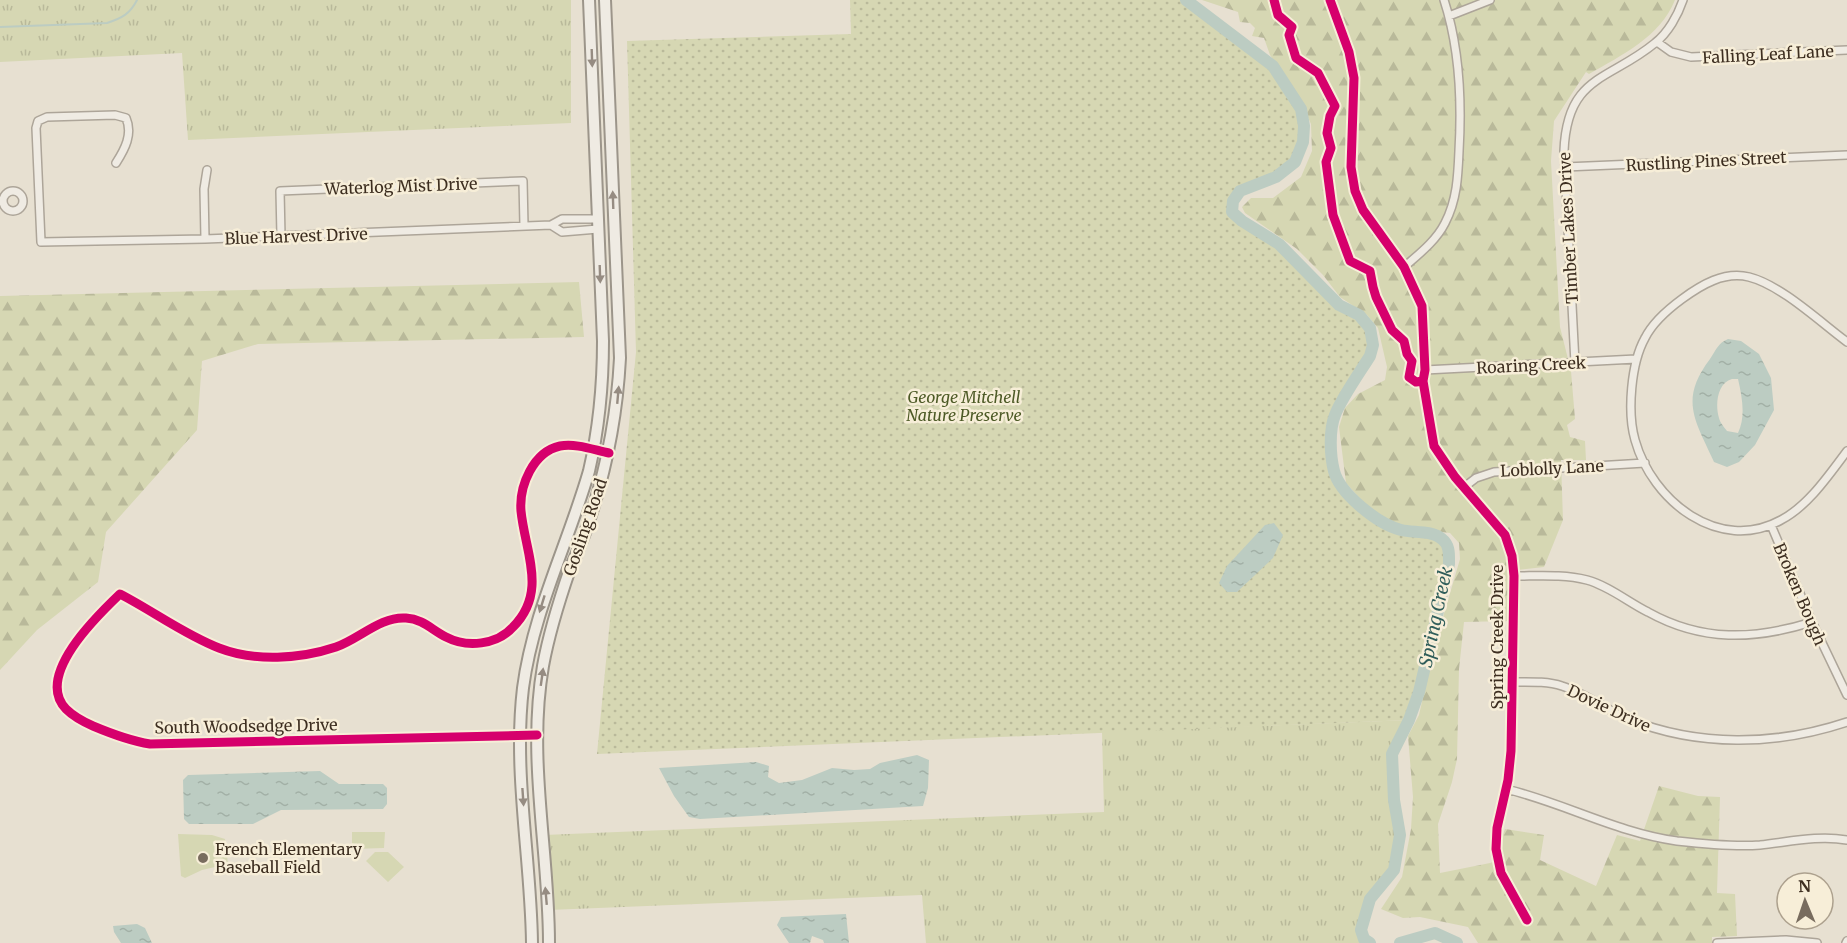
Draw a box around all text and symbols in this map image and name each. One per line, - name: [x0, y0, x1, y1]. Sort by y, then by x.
- street label: Falling Leaf Lane: [1702, 41, 1834, 67]
- one-way arrow: [587, 49, 596, 68]
- street label: Rustling Pines Street: [1625, 147, 1788, 175]
- street label: Timber Lakes Drive: [1554, 152, 1582, 304]
- street label: Waterlog Mist Drive: [323, 173, 478, 199]
- one-way arrow: [608, 191, 617, 210]
- street label: Blue Harvest Drive: [224, 224, 368, 248]
- one-way arrow: [596, 265, 605, 284]
- street label: Roaring Creek: [1476, 352, 1587, 378]
- one-way arrow: [613, 386, 623, 405]
- park label: George Mitchell Nature Preserve: [906, 387, 1022, 425]
- street label: Loblolly Lane: [1500, 455, 1604, 481]
- street label: Gosling Road: [559, 475, 611, 578]
- street label: Broken Bough: [1769, 540, 1831, 649]
- water label: Spring Creek: [1414, 564, 1457, 669]
- street label: Spring Creek Drive: [1487, 565, 1507, 709]
- one-way arrow: [537, 595, 546, 613]
- one-way arrow: [537, 667, 546, 686]
- street label: Dovie Drive: [1564, 680, 1654, 736]
- street label: South Woodsedge Drive: [154, 714, 338, 738]
- one-way arrow: [519, 788, 528, 807]
- place label: French Elementary Baseball Field: [215, 839, 363, 877]
- marker: French Elementary Baseball Field: [196, 851, 210, 865]
- north arrow: [1775, 871, 1835, 931]
- text: N: [1798, 876, 1812, 896]
- one-way arrow: [541, 886, 551, 905]

